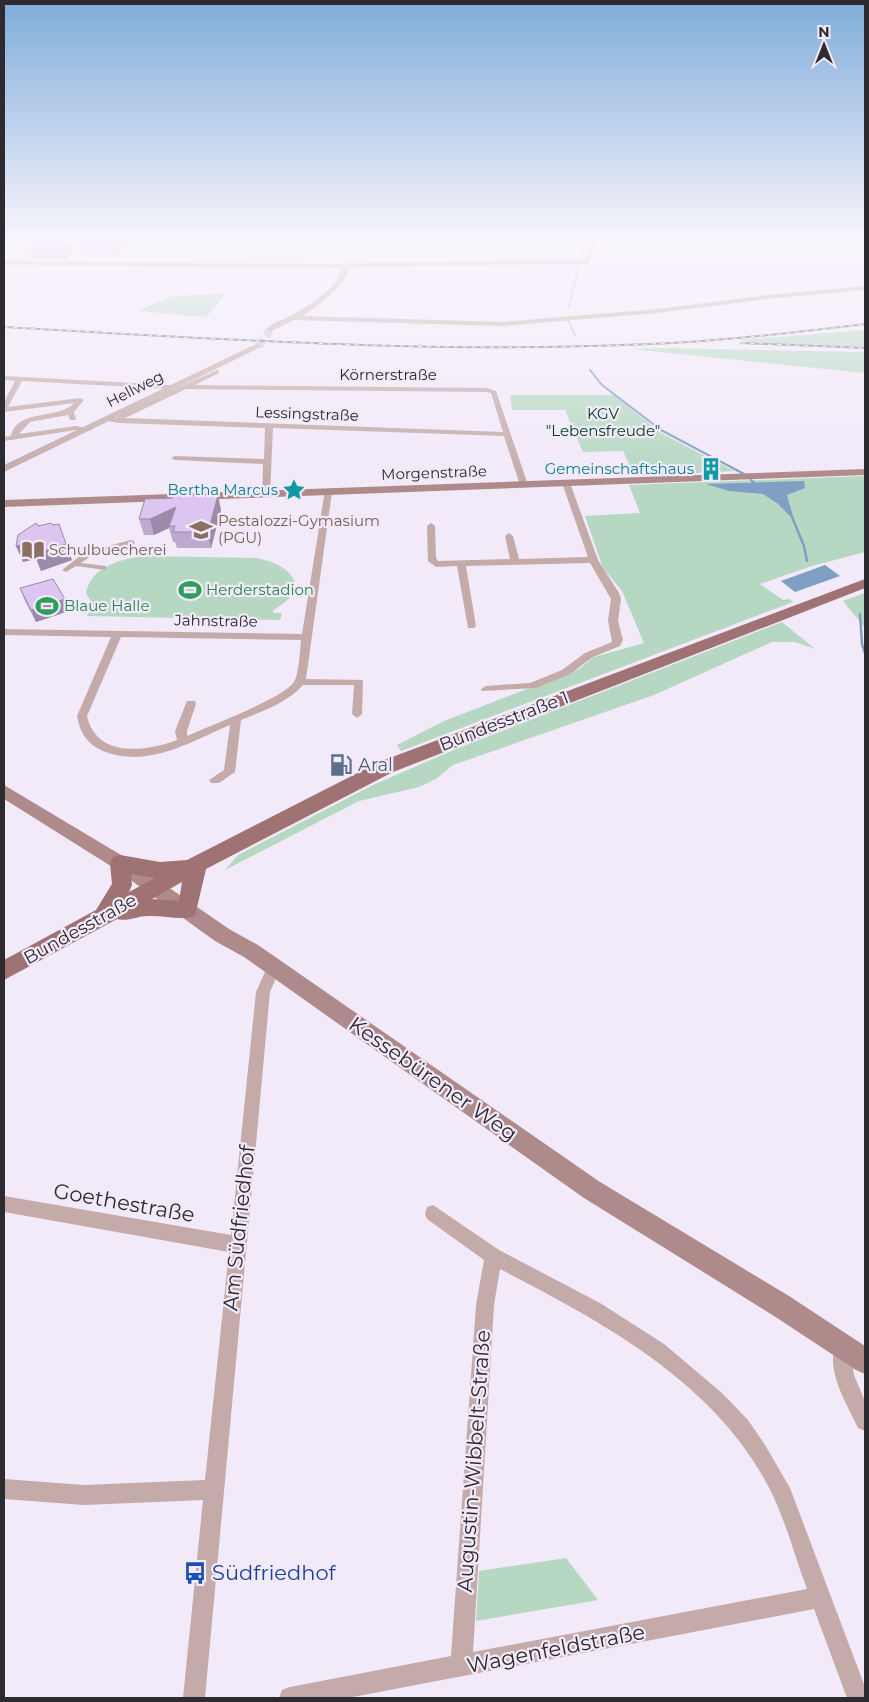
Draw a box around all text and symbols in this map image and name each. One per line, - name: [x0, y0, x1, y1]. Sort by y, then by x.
- north arrow: [799, 20, 849, 70]
- text: N: [818, 23, 830, 41]
- street label: Körnerstraße: [339, 365, 437, 384]
- street label: Hellweg: [103, 366, 167, 411]
- street label: Lessingstraße: [255, 402, 359, 425]
- park label: KGV "Lebensfreude": [546, 404, 660, 440]
- building icon: Gemeinschaftshaus: [698, 456, 724, 482]
- place label: Gemeinschaftshaus: [545, 459, 694, 478]
- street label: Morgenstraße: [381, 461, 487, 484]
- place icon: Bertha Marcus: [281, 477, 307, 503]
- place label: Bertha Marcus: [168, 480, 278, 499]
- place label: Pestalozzi-Gymasium (PGU): [218, 511, 380, 547]
- school or university icon: Pestalozzi-Gymasium (PGU): [188, 517, 214, 543]
- library icon: Schulbuecherei: [20, 537, 46, 563]
- place label: Schulbuecherei: [49, 540, 167, 559]
- sports icon: Herderstadion: [177, 577, 203, 603]
- place label: Herderstadion: [206, 580, 314, 599]
- sports icon: Blaue Halle: [34, 593, 60, 619]
- place label: Blaue Halle: [64, 596, 149, 615]
- street label: Jahnstraße: [173, 610, 258, 631]
- street label: Bundesstraße 1: [436, 686, 572, 756]
- fuel station icon: Aral: [328, 752, 354, 778]
- place label: Aral: [358, 754, 393, 776]
- street label: Bundesstraße: [20, 889, 140, 969]
- street label: Kessebürener Weg: [344, 1011, 522, 1146]
- street label: Am Südfriedhof: [217, 1143, 260, 1312]
- street label: Goethestraße: [52, 1178, 197, 1227]
- street label: Augustin-Wibbelt-Straße: [452, 1329, 495, 1593]
- bus stop icon: Südfriedhof: [182, 1560, 208, 1586]
- place label: Südfriedhof: [212, 1560, 337, 1585]
- street label: Wagenfeldstraße: [465, 1619, 647, 1678]

